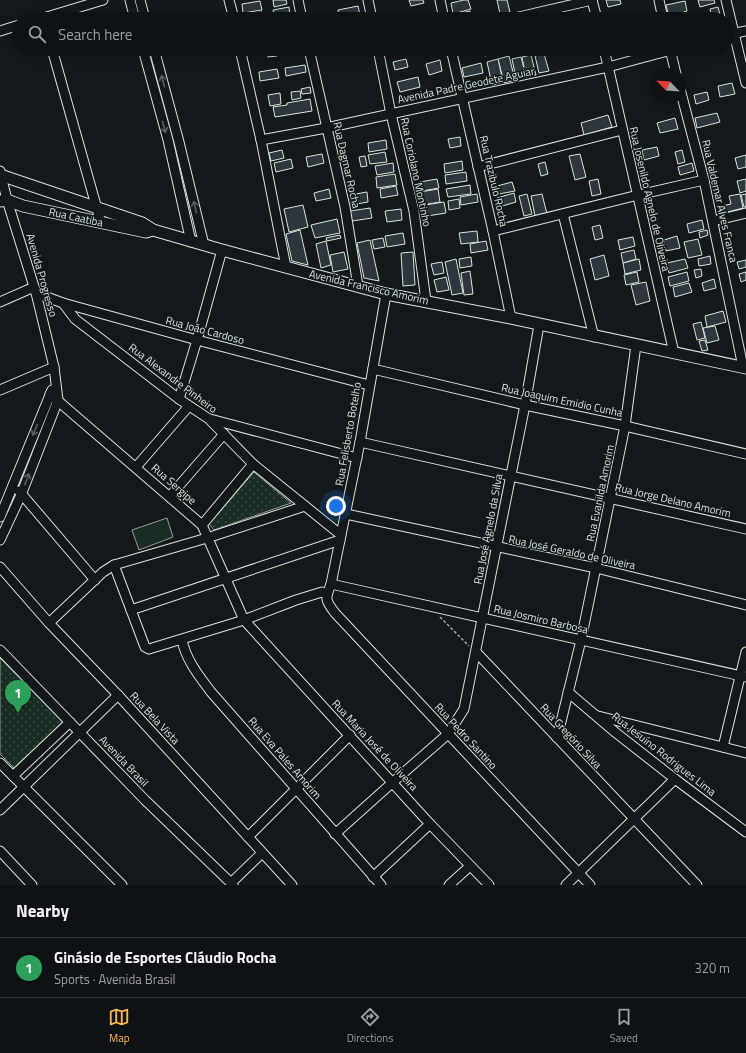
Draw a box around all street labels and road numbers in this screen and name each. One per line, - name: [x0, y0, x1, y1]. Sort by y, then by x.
- street label: Avenida Padre Geodete Aguiar: [396, 63, 536, 107]
- street label: Rua Coriolano Montinho: [397, 116, 435, 228]
- street label: Rua Dagmar Rocha: [329, 120, 365, 210]
- street label: Rua Josenildo Agnelo de Oliveira: [626, 125, 675, 273]
- street label: Rua Trazibulo Rocha: [476, 134, 512, 229]
- street label: Rua Valdemar Alves Franca: [698, 138, 742, 264]
- street label: Rua Caatiba: [47, 203, 105, 231]
- street label: Avenida Progresso: [22, 231, 62, 319]
- street label: Avenida Francisco Amorim: [308, 265, 430, 309]
- street label: Rua João Cardoso: [164, 312, 246, 348]
- street label: Rua Alexandre Pinheiro: [125, 339, 221, 417]
- street label: Rua Joaquim Emidio Cunha: [500, 379, 625, 421]
- street label: Rua Felisberto Botelho: [331, 381, 365, 487]
- street label: Rua Evanilda Amorim: [582, 443, 618, 543]
- street label: Rua Sergipe: [148, 460, 200, 508]
- street label: Rua José Agnelo da Silva: [469, 472, 507, 586]
- street label: Rua Jorge Delano Amorim: [613, 479, 733, 521]
- street label: Rua José Geraldo de Oliveira: [507, 531, 637, 573]
- street label: Rua Josmiro Barbosa: [492, 600, 590, 638]
- street label: Rua Bela Vista: [126, 688, 184, 748]
- street label: Rua Maria José de Oliveira: [328, 696, 422, 795]
- street label: Rua Pedro Santino: [431, 699, 501, 773]
- street label: Rua Gregório Silva: [536, 700, 606, 773]
- street label: Rua Jesuíno Rodrigues Lima: [609, 708, 720, 800]
- street label: Rua Eva Pales Amorim: [245, 713, 325, 803]
- street label: Avenida Brasil: [96, 732, 152, 790]

